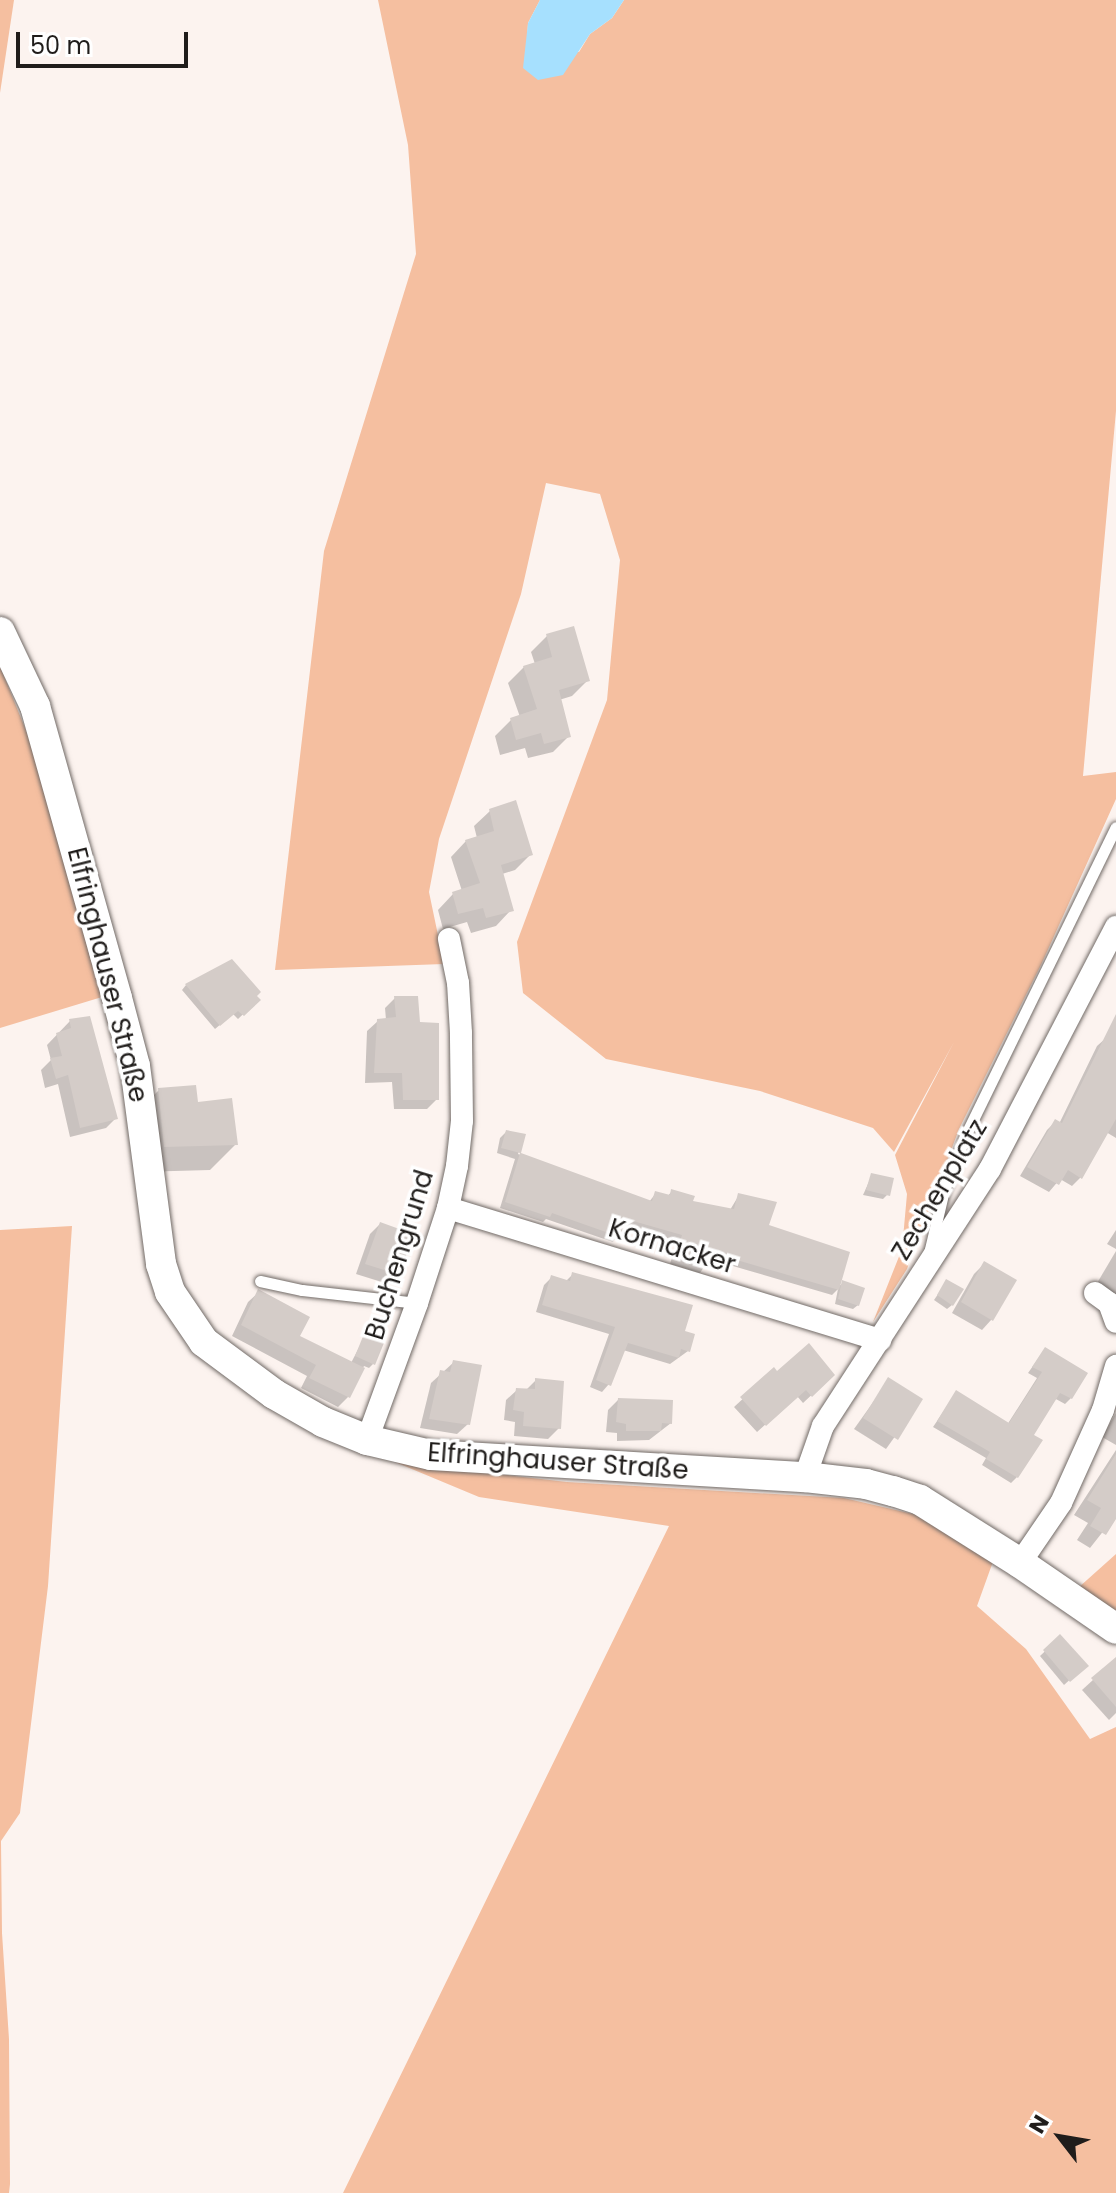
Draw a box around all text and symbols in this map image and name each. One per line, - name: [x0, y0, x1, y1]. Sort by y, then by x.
- scale bar: [20, 16, 192, 66]
- text: 50 m: [30, 29, 91, 62]
- street label: Elfringhauser Straße: [60, 844, 154, 1106]
- street label: Zechenplatz: [886, 1114, 994, 1266]
- street label: Buchengrund: [359, 1166, 441, 1344]
- street label: Kornacker: [605, 1213, 739, 1281]
- street label: Elfringhauser Straße: [426, 1437, 690, 1487]
- north arrow: [1020, 2097, 1100, 2177]
- text: N: [1021, 2109, 1057, 2139]

